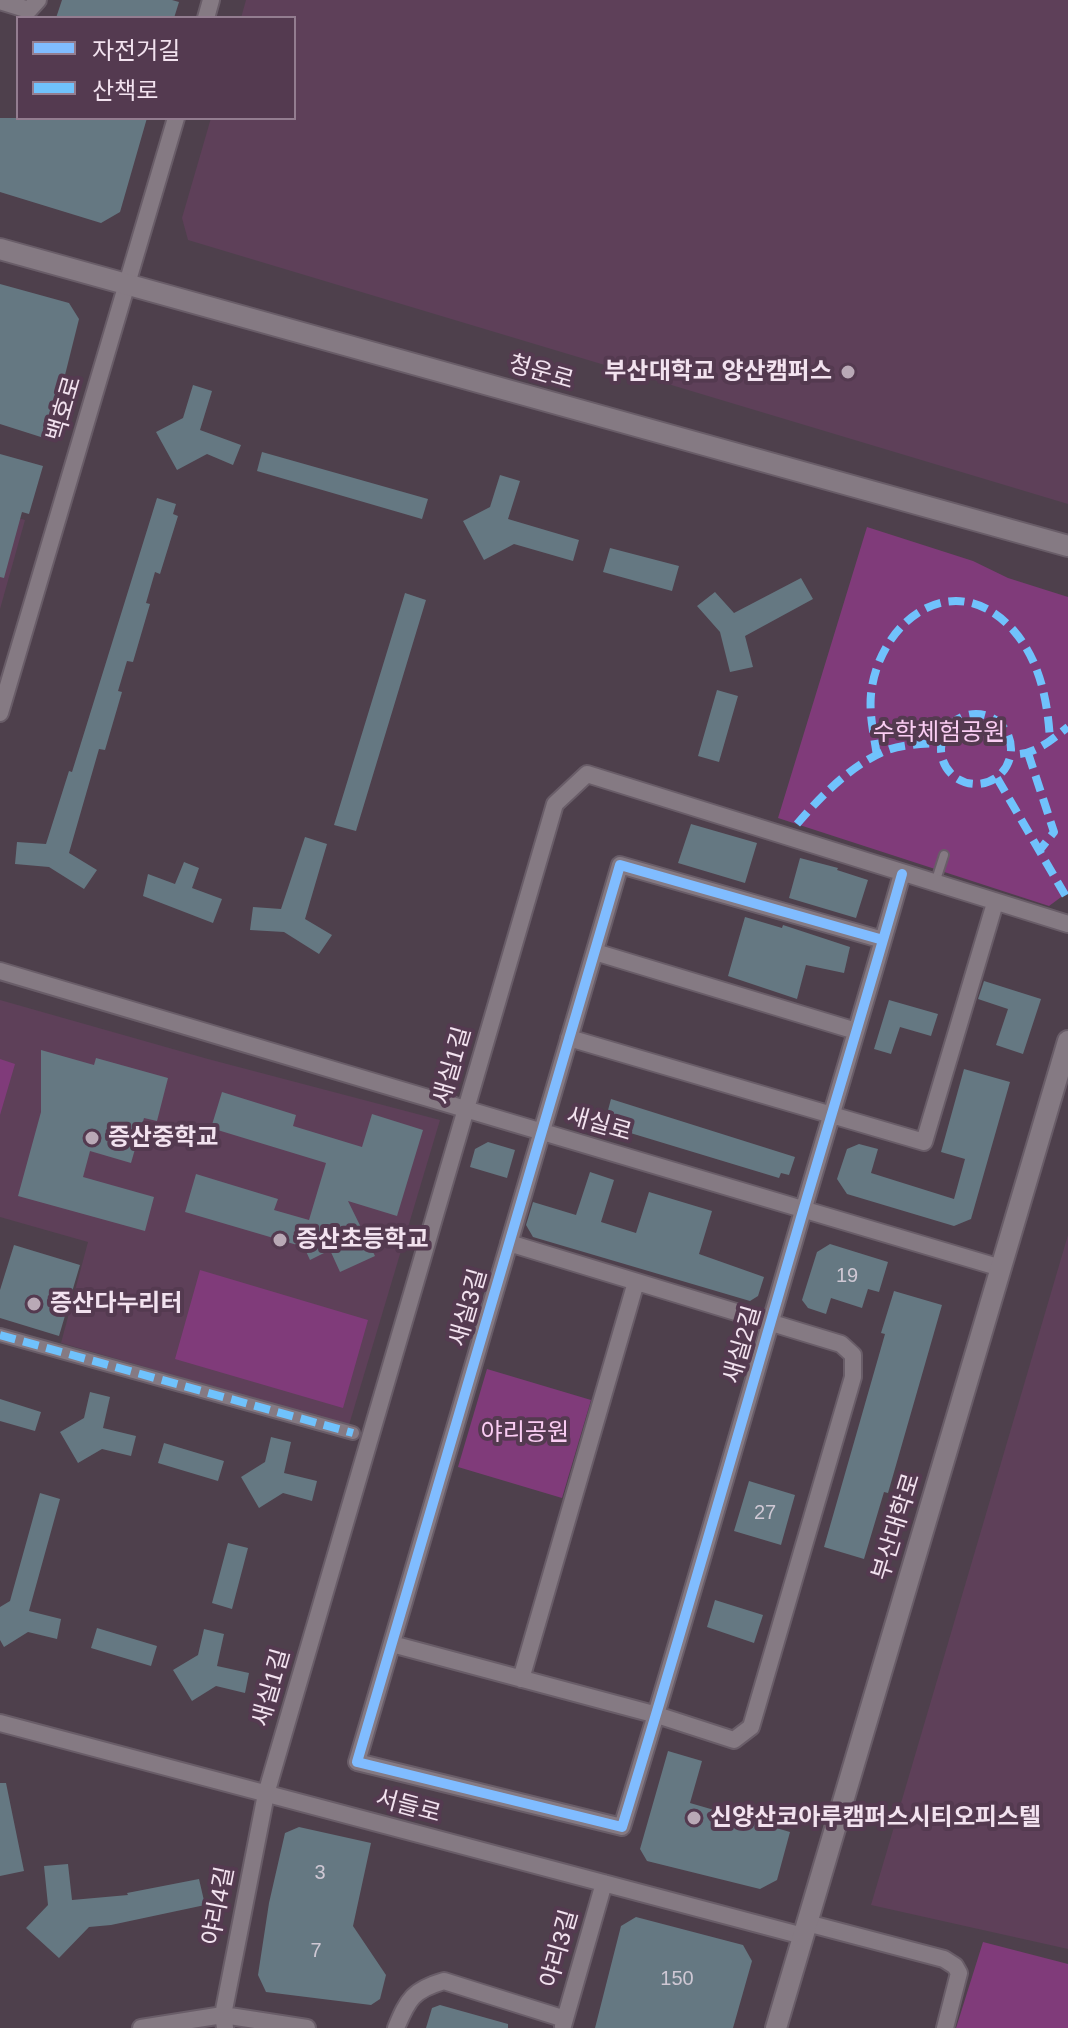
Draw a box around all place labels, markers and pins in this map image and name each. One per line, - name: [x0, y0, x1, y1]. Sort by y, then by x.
- place label: 부산대학교 양산캠퍼스: [605, 358, 832, 386]
- marker: 부산대학교 양산캠퍼스: [839, 363, 857, 381]
- place label: 증산중학교: [108, 1124, 218, 1152]
- marker: 증산중학교: [83, 1129, 101, 1147]
- place label: 증산초등학교: [296, 1226, 428, 1254]
- marker: 증산초등학교: [271, 1231, 289, 1249]
- place label: 증산다누리터: [50, 1290, 182, 1318]
- marker: 증산다누리터: [25, 1295, 43, 1313]
- place label: 신양산코아루캠퍼스시티오피스텔: [710, 1804, 1041, 1832]
- marker: 신양산코아루캠퍼스시티오피스텔: [685, 1809, 703, 1827]

